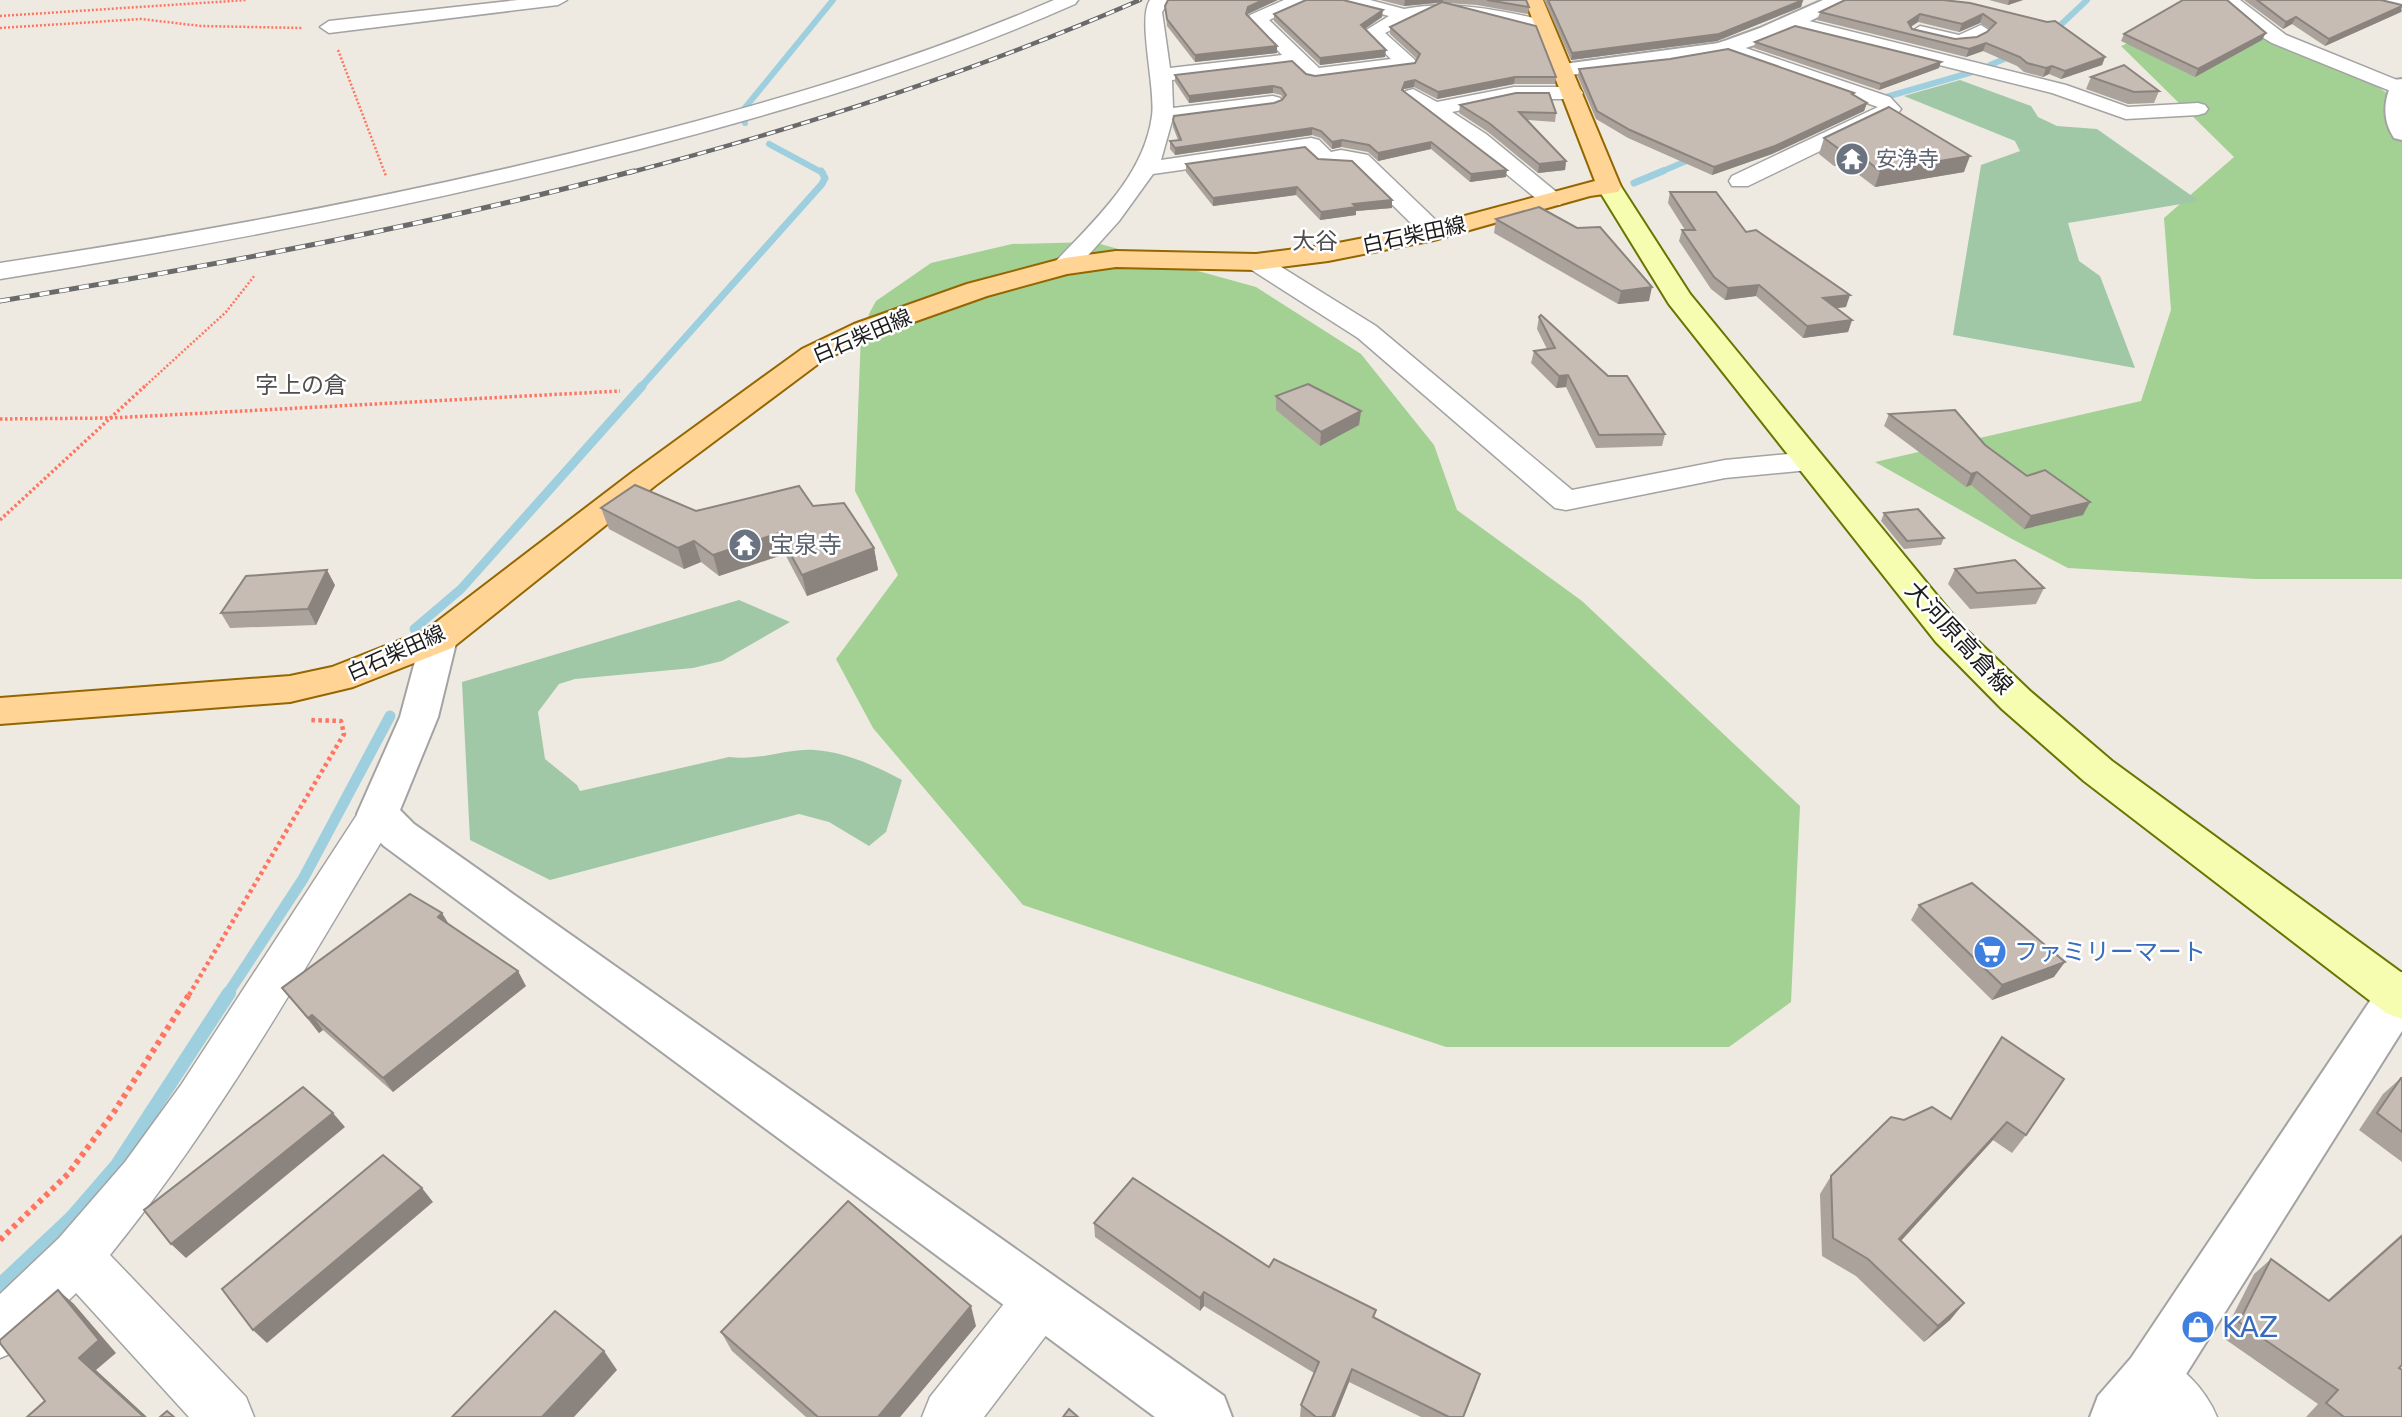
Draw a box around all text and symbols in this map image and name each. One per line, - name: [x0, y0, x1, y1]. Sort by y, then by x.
- temple icon: 安浄寺: [1833, 140, 1871, 178]
- place label: 安浄寺: [1876, 147, 1939, 171]
- street label: 白石柴田線: [1360, 212, 1468, 258]
- district label: 大谷: [1292, 228, 1338, 254]
- street label: 白石柴田線: [809, 304, 915, 368]
- district label: 字上の倉: [255, 372, 347, 398]
- temple icon: 宝泉寺: [726, 526, 764, 564]
- place label: 宝泉寺: [770, 531, 842, 559]
- street label: 大河原高倉線: [1900, 576, 2018, 700]
- street label: 白石柴田線: [343, 621, 449, 685]
- supermarket icon: ファミリーマート: [1971, 933, 2009, 971]
- place label: ファミリーマート: [2014, 938, 2206, 966]
- shop icon: KAZ: [2179, 1308, 2217, 1346]
- place label: KAZ: [2222, 1311, 2278, 1344]

